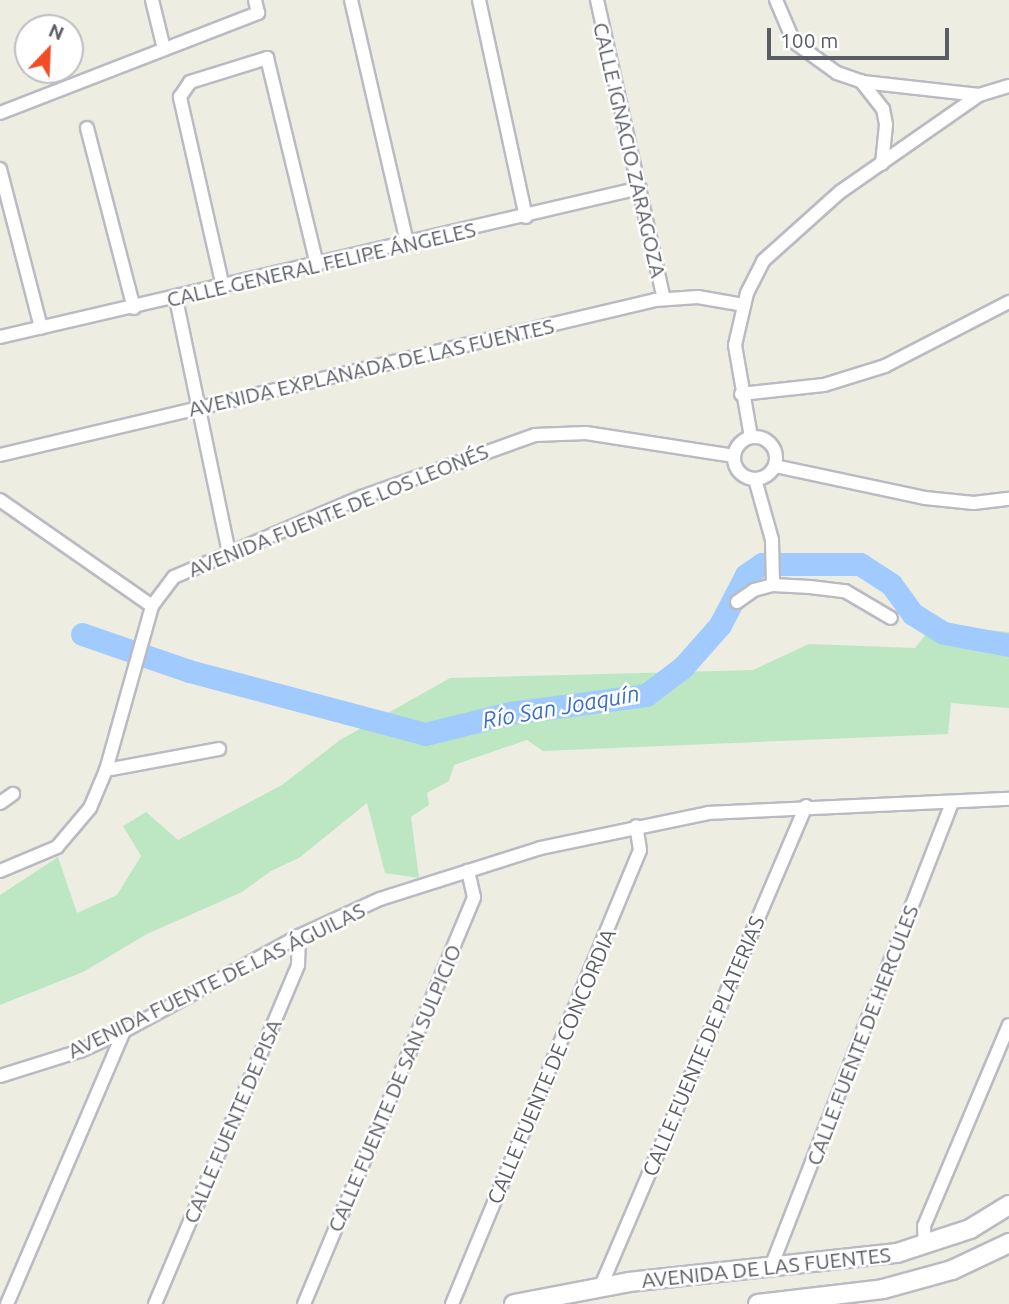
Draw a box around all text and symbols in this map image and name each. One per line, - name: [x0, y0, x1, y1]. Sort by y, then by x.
- north arrow: [14, 14, 84, 84]
- scale bar: [771, 14, 953, 58]
- text: N: [46, 19, 67, 44]
- street label: CALLE IGNACIO ZARAGOZA: [588, 20, 672, 280]
- text: 100 m: [780, 28, 838, 52]
- street label: CALLE GENERAL FELIPE ÁNGELES: [164, 216, 478, 312]
- street label: AVENIDA EXPLANADA DE LAS FUENTES: [186, 313, 556, 421]
- street label: AVENIDA FUENTE DE LOS LEONÉS: [184, 438, 492, 582]
- water label: Río San Joaquín: [480, 680, 642, 734]
- street label: AVENIDA FUENTE DE LAS ÁGUILAS: [63, 897, 369, 1063]
- street label: CALLE FUENTE DE HERCULES: [801, 901, 923, 1169]
- street label: CALLE FUENTE DE PLATERIAS: [637, 912, 769, 1180]
- street label: CALLE FUENTE DE CONCORDIA: [481, 925, 621, 1207]
- street label: CALLE FUENTE DE SAN SULPICIO: [322, 940, 466, 1236]
- street label: CALLE FUENTE DE PISA: [178, 1015, 286, 1227]
- street label: AVENIDA DE LAS FUENTES: [640, 1241, 892, 1293]

